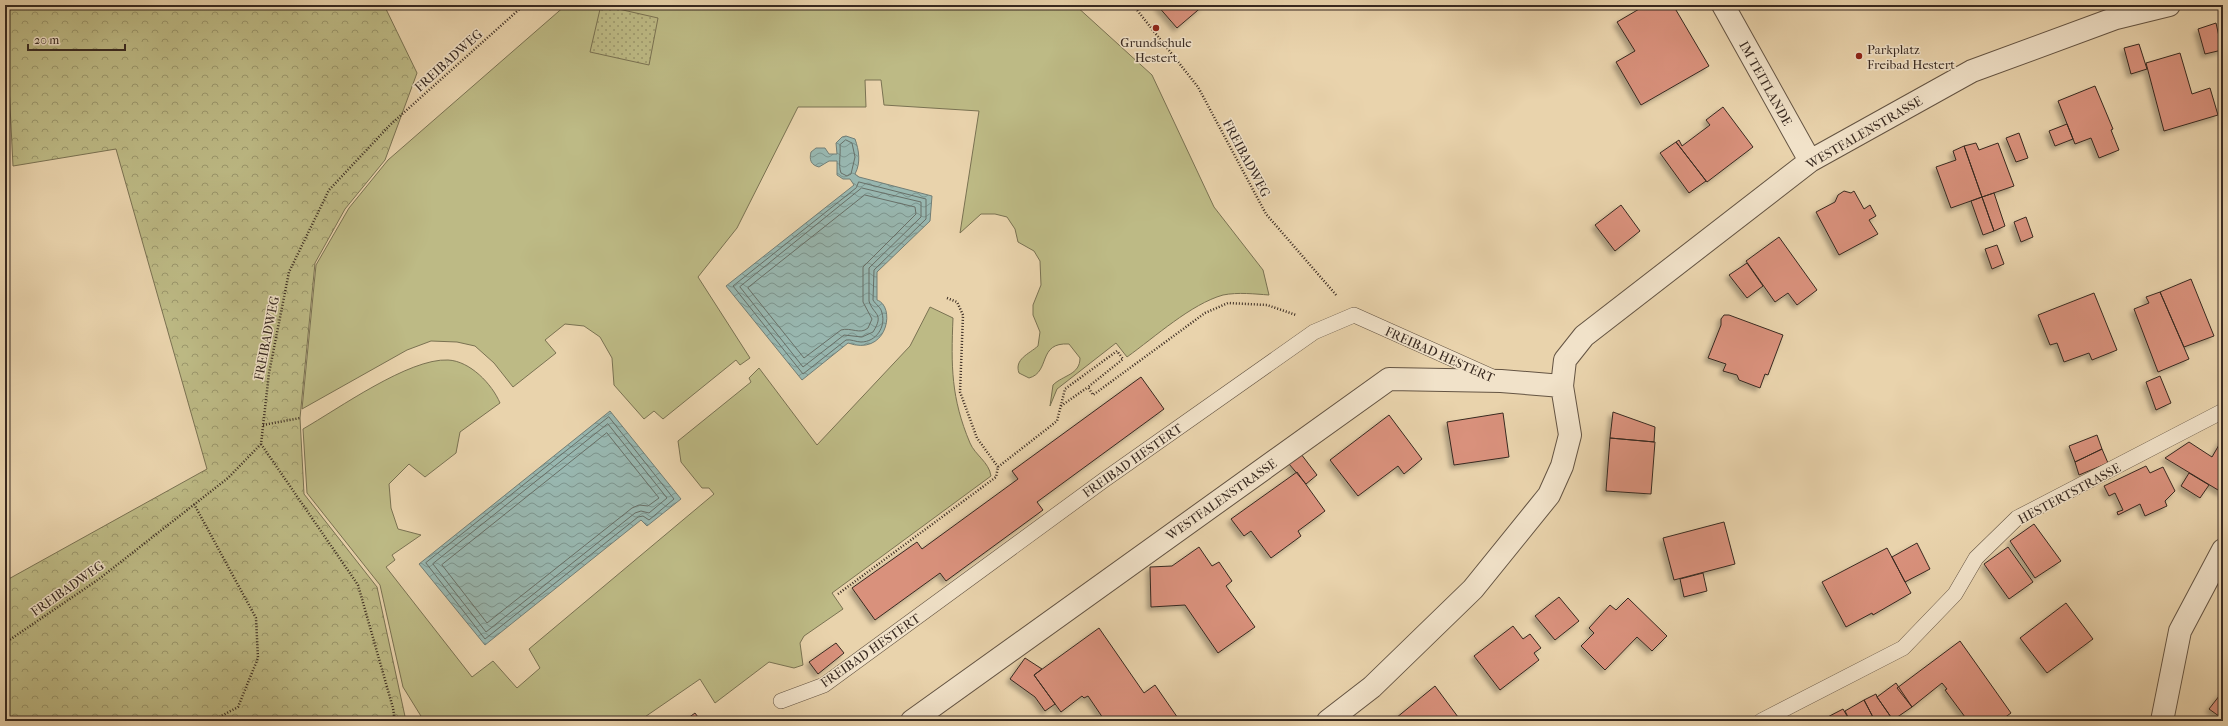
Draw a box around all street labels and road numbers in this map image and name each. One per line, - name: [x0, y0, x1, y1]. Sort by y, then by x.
- street label: FREIBADWEG: [411, 26, 485, 95]
- street label: IM TEITLANDE: [1736, 38, 1795, 128]
- street label: WESTFALENSTRASSE: [1803, 93, 1925, 172]
- street label: FREIBADWEG: [1220, 117, 1273, 200]
- street label: FREIBADWEG: [251, 295, 282, 382]
- street label: FREIBAD HESTERT: [1383, 324, 1497, 385]
- street label: FREIBAD HESTERT: [1079, 420, 1185, 501]
- street label: WESTFALENSTRASSE: [1162, 455, 1280, 544]
- street label: HESTERTSTRASSE: [2015, 460, 2123, 527]
- street label: FREIBADWEG: [28, 558, 107, 619]
- street label: FREIBAD HESTERT: [817, 610, 923, 691]

